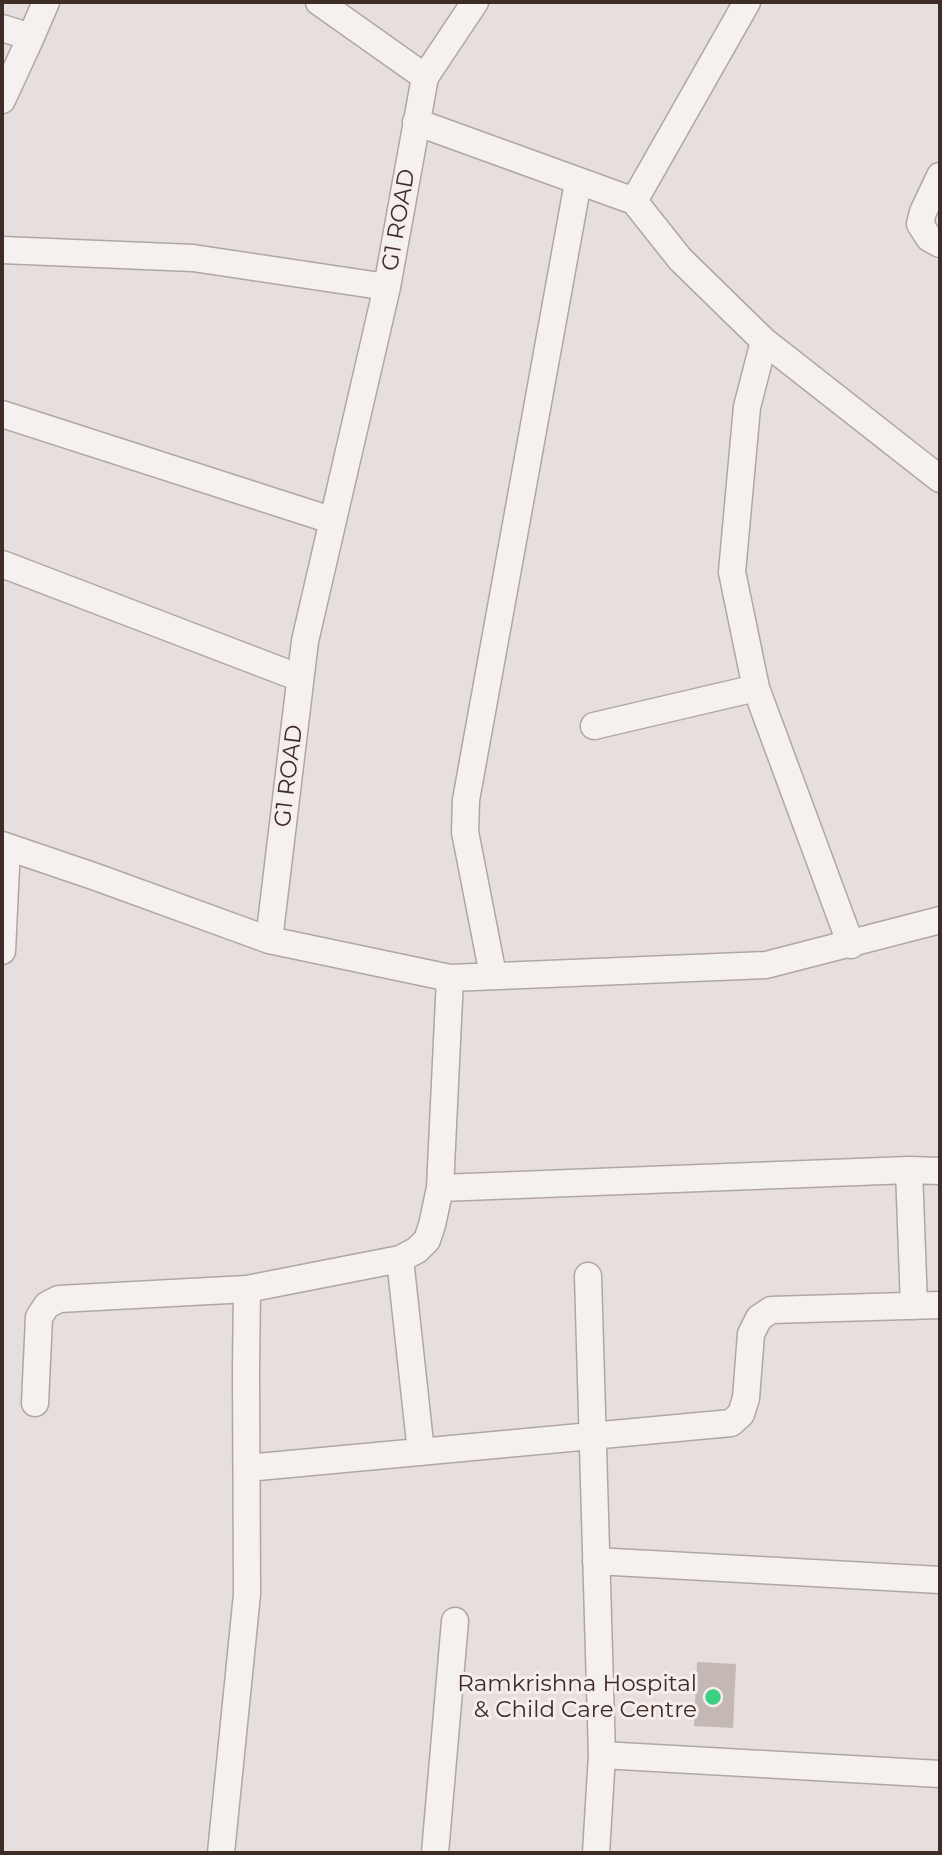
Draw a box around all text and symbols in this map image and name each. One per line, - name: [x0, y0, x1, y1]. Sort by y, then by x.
- street label: G1 ROAD: [376, 167, 422, 273]
- street label: G1 ROAD: [269, 723, 309, 829]
- place label: Ramkrishna Hospital & Child Care Centre: [457, 1670, 697, 1724]
- marker: Ramkrishna Hospital & Child Care Centre: [703, 1687, 723, 1707]

